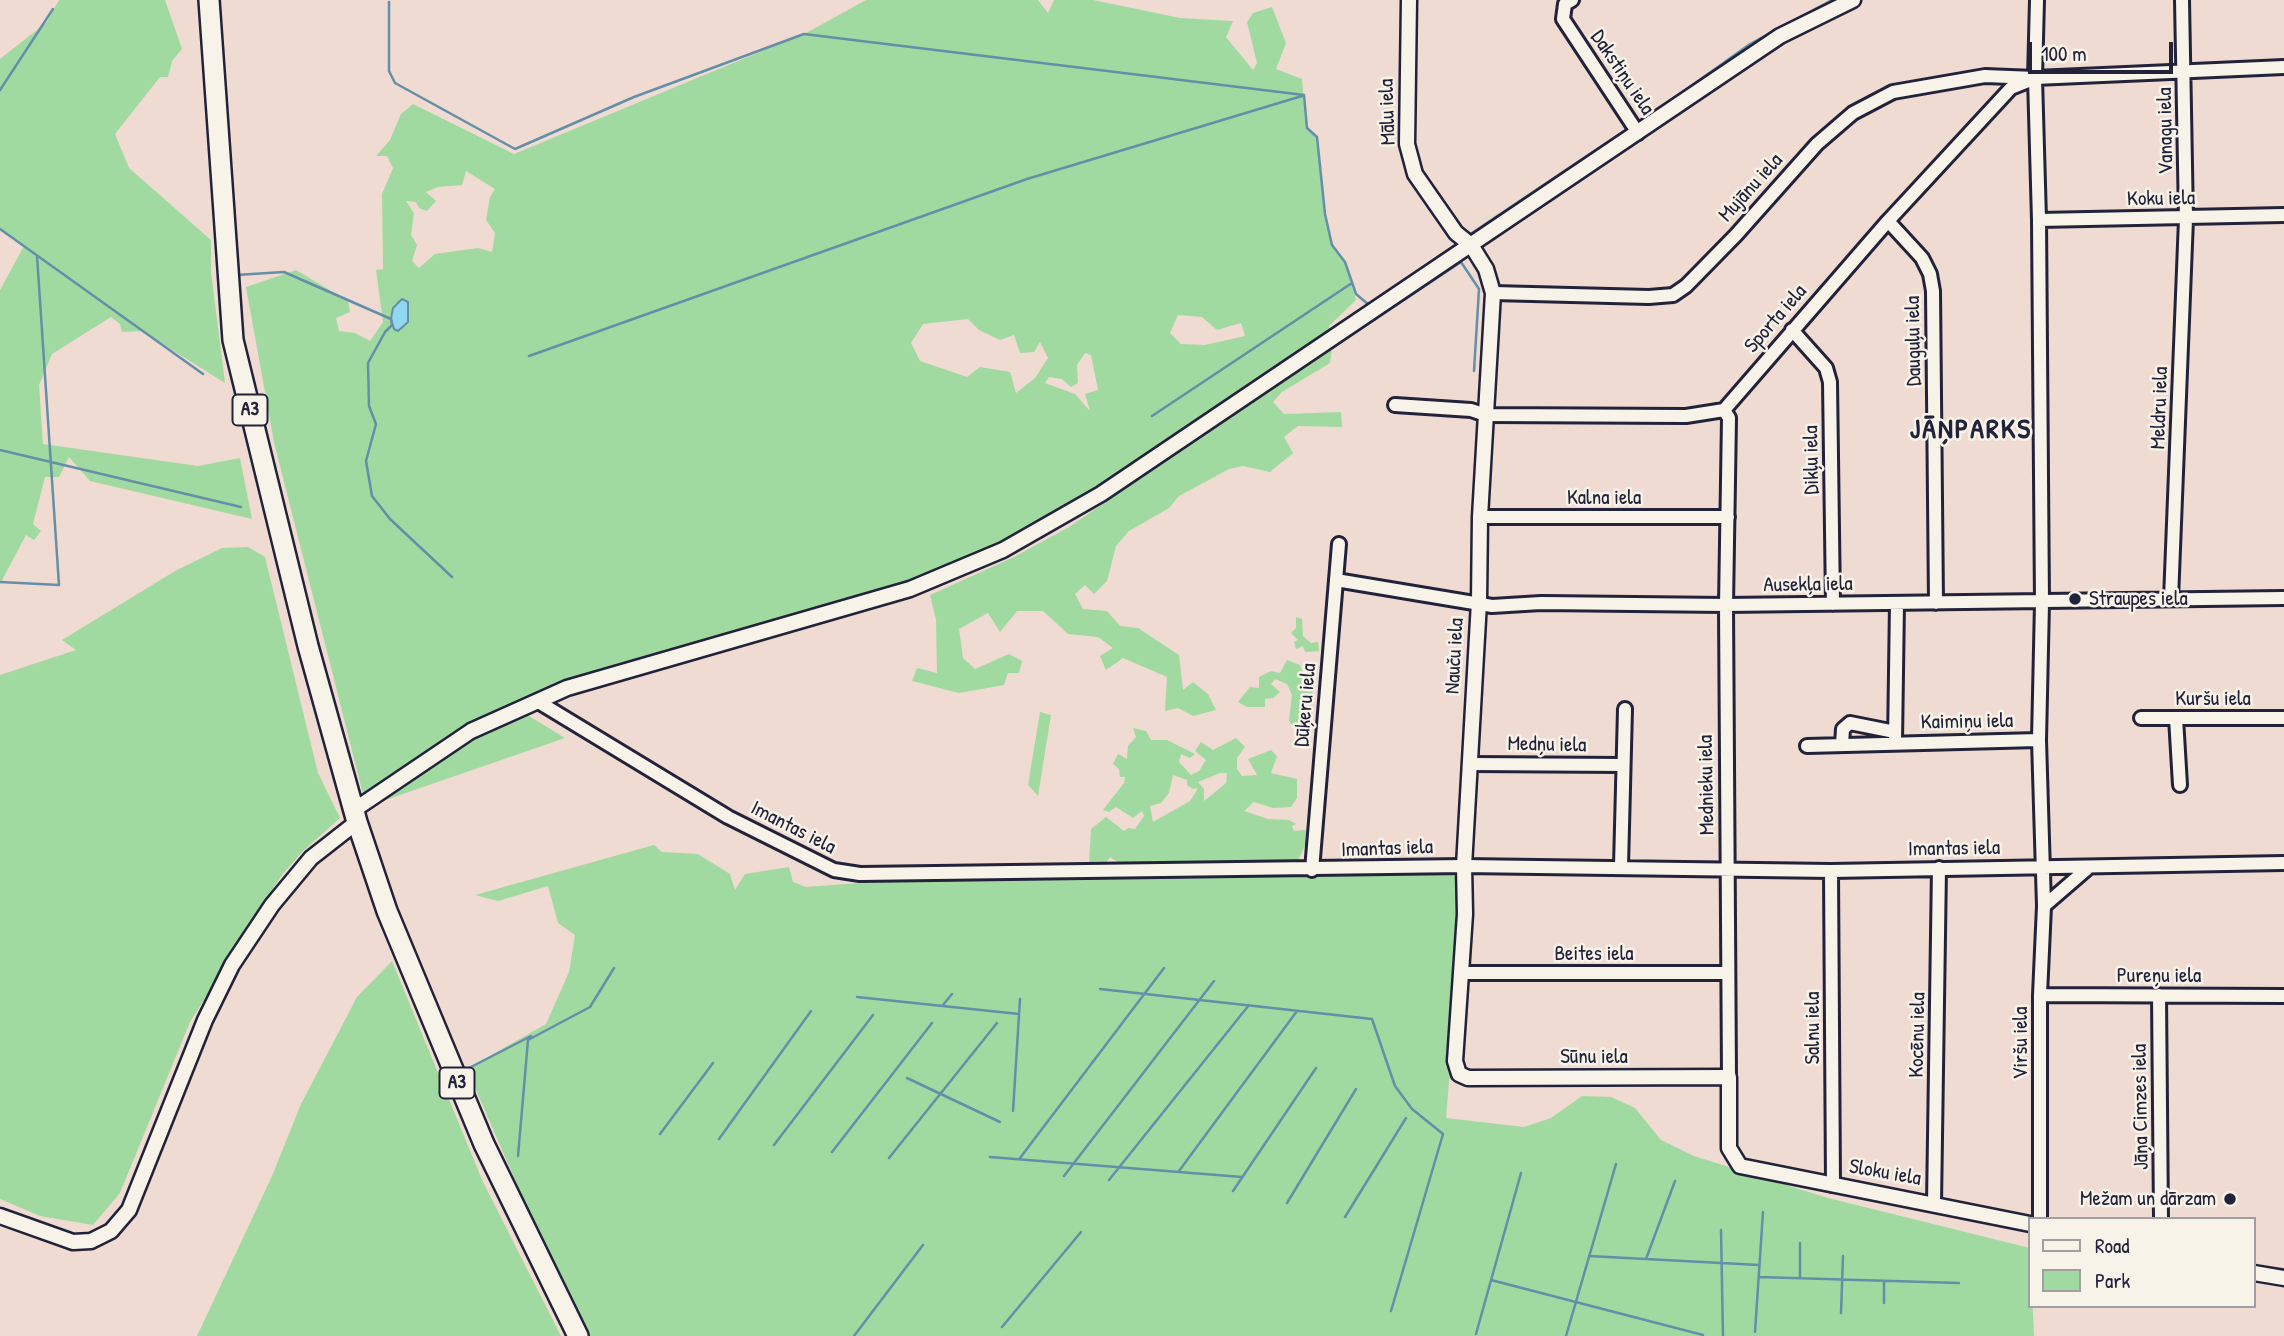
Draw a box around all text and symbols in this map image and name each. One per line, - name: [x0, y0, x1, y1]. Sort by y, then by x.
- street label: Dakstiņu iela: [1585, 26, 1659, 120]
- scale bar: [2032, 28, 2177, 72]
- text: 100 m: [2041, 39, 2087, 68]
- street label: Mālu iela: [1374, 78, 1402, 146]
- street label: Vanagu iela: [2153, 87, 2179, 175]
- street label: Mujānu iela: [1714, 148, 1788, 228]
- street label: Koku iela: [2127, 186, 2195, 212]
- street label: Sporta iela: [1739, 280, 1813, 358]
- street label: Dauguļu iela: [1901, 296, 1927, 386]
- street label: Meldru iela: [2146, 366, 2174, 450]
- road number: A3: [232, 394, 268, 426]
- district label: JĀŅPARKS: [1911, 414, 2031, 448]
- street label: Dikļu iela: [1799, 425, 1825, 495]
- street label: Kalna iela: [1567, 485, 1641, 511]
- street label: Ausekļa iela: [1763, 572, 1853, 598]
- place label: Straupes iela: [2089, 586, 2188, 612]
- marker: Straupes iela: [2067, 591, 2083, 607]
- street label: Nauču iela: [1440, 617, 1470, 695]
- street label: Dūķeru iela: [1290, 662, 1322, 748]
- street label: Kuršu iela: [2175, 686, 2251, 712]
- street label: Kaimiņu iela: [1921, 709, 2013, 735]
- street label: Medņu iela: [1507, 732, 1587, 758]
- street label: Mednieku iela: [1694, 735, 1720, 835]
- street label: Imantas iela: [746, 796, 840, 860]
- street label: Imantas iela: [1340, 835, 1434, 863]
- street label: Imantas iela: [1908, 836, 2000, 862]
- street label: Beites iela: [1554, 941, 1634, 967]
- street label: Pureņu iela: [2117, 963, 2201, 989]
- street label: Salnu iela: [1800, 991, 1826, 1065]
- street label: Kocēnu iela: [1905, 992, 1931, 1078]
- street label: Viršu iela: [2008, 1007, 2034, 1079]
- street label: Sūnu iela: [1560, 1044, 1628, 1070]
- street label: Jāņa Cimzes iela: [2127, 1044, 2155, 1170]
- road number: A3: [440, 1068, 475, 1098]
- street label: Sloku iela: [1847, 1154, 1923, 1192]
- place label: Mežam un dārzam: [2080, 1186, 2216, 1212]
- marker: Mežam un dārzam: [2222, 1191, 2238, 1207]
- legend: [2028, 1217, 2256, 1308]
- text: Road: [2095, 1231, 2129, 1260]
- text: Park: [2095, 1266, 2130, 1295]

